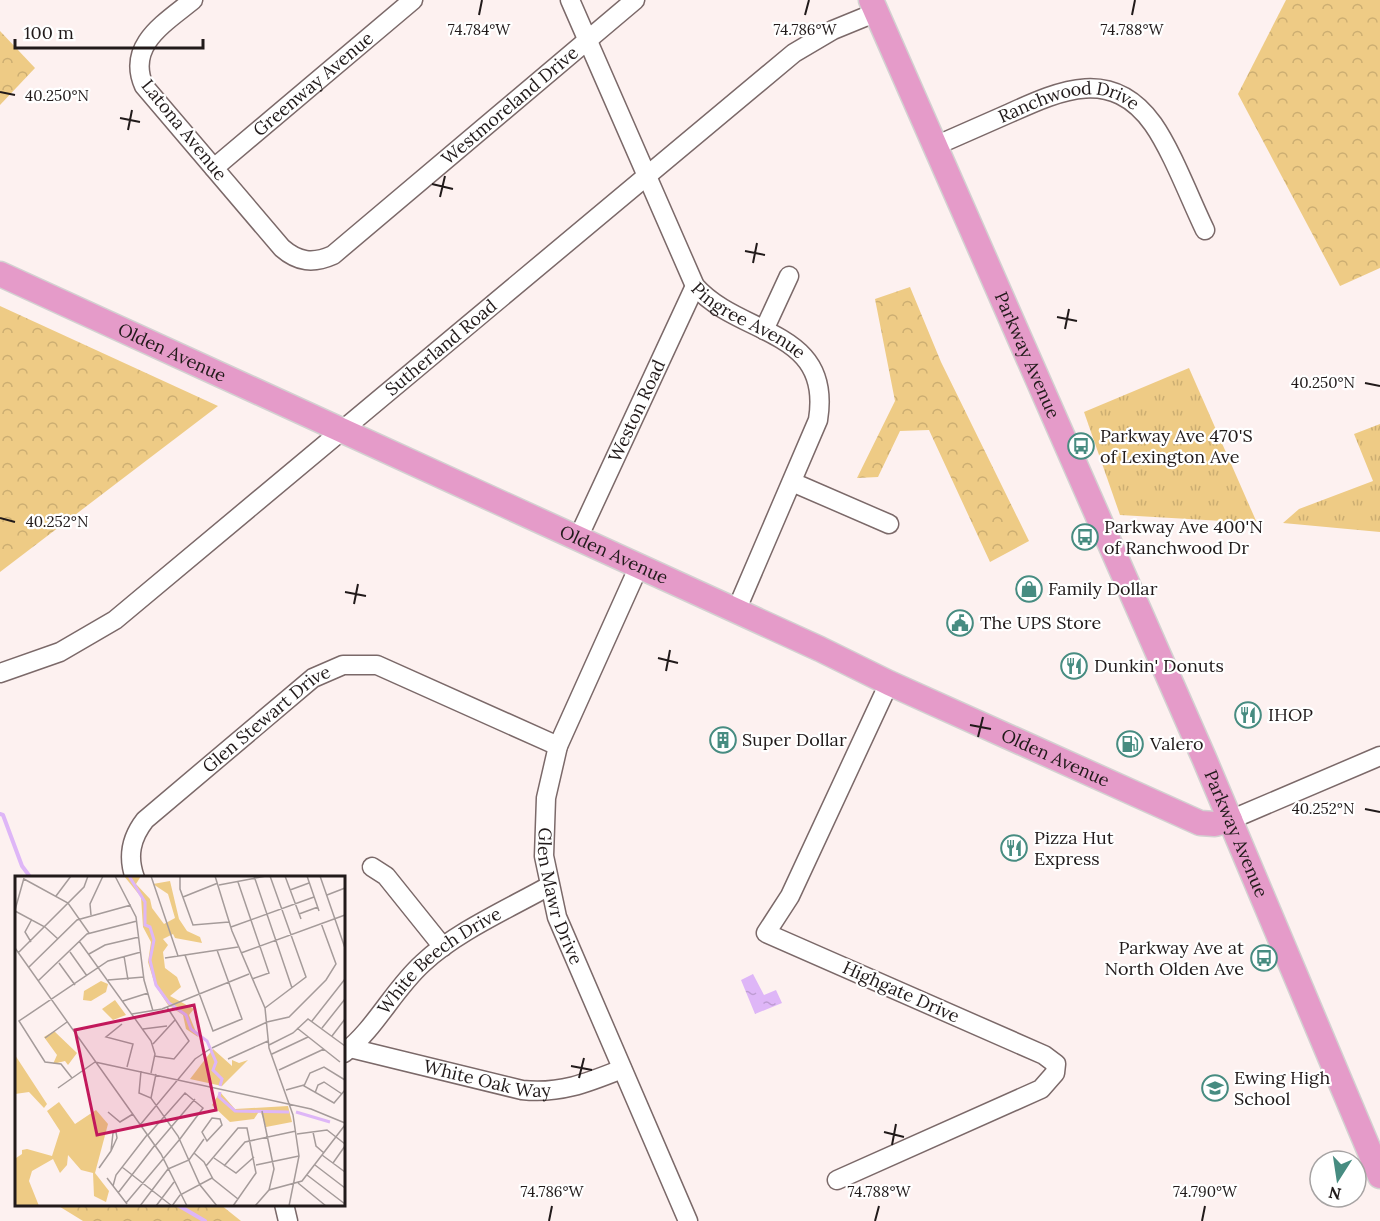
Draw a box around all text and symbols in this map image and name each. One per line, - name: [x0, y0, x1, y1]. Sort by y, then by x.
- scale bar: [15, 12, 202, 50]
- text: 74.784°W: [448, 20, 511, 39]
- text: 74.786°W: [773, 20, 838, 39]
- text: 74.788°W: [1101, 20, 1164, 39]
- text: 100 m: [24, 21, 74, 44]
- street label: Greenway Avenue: [248, 26, 378, 141]
- street label: Westmoreland Drive: [436, 41, 583, 170]
- street label: Latona Avenue: [137, 74, 232, 185]
- street label: Ranchwood Drive: [994, 76, 1145, 128]
- text: 40.250°N: [25, 86, 89, 105]
- street label: Pingree Avenue: [686, 277, 811, 364]
- street label: Parkway Avenue: [990, 288, 1066, 422]
- street label: Sutherland Road: [380, 294, 501, 401]
- street label: Olden Avenue: [114, 317, 230, 387]
- street label: Weston Road: [603, 356, 670, 466]
- text: 40.250°N: [1291, 373, 1355, 392]
- place label: Parkway Ave 470'S of Lexington Ave: [1100, 424, 1253, 468]
- bus stop icon: Parkway Ave 470'S of Lexington Ave: [1066, 431, 1096, 461]
- text: 40.252°N: [26, 512, 88, 531]
- place label: Parkway Ave 400'N of Ranchwood Dr: [1104, 515, 1263, 559]
- street label: Olden Avenue: [556, 520, 672, 589]
- bus stop icon: Parkway Ave 400'N of Ranchwood Dr: [1070, 522, 1100, 552]
- shop icon: Family Dollar: [1014, 574, 1044, 604]
- place label: Family Dollar: [1048, 577, 1158, 600]
- public building icon: The UPS Store: [945, 608, 975, 638]
- place label: The UPS Store: [980, 611, 1101, 634]
- restaurant icon: Dunkin' Donuts: [1059, 651, 1089, 681]
- place label: Dunkin' Donuts: [1094, 654, 1224, 677]
- street label: Glen Stewart Drive: [197, 660, 334, 778]
- restaurant icon: IHOP: [1233, 700, 1263, 730]
- place label: IHOP: [1268, 703, 1313, 726]
- street label: Olden Avenue: [998, 723, 1114, 792]
- building icon: Super Dollar: [708, 725, 738, 755]
- place label: Super Dollar: [742, 728, 847, 751]
- fuel station icon: Valero: [1115, 729, 1145, 759]
- place label: Valero: [1149, 732, 1203, 755]
- street label: Parkway Avenue: [1199, 766, 1273, 901]
- text: 40.252°N: [1292, 799, 1354, 818]
- place label: Pizza Hut Express: [1034, 826, 1114, 870]
- street label: Glen Mawr Drive: [533, 827, 588, 968]
- restaurant icon: Pizza Hut Express: [999, 833, 1029, 863]
- inset map: [15, 876, 345, 1206]
- street label: White Beech Drive: [372, 902, 505, 1019]
- place label: Parkway Ave at North Olden Ave: [1105, 936, 1244, 980]
- bus stop icon: Parkway Ave at North Olden Ave: [1249, 943, 1279, 973]
- street label: Highgate Drive: [839, 955, 964, 1028]
- street label: White Oak Way: [421, 1054, 552, 1102]
- place label: Ewing High School: [1234, 1066, 1330, 1110]
- school or university icon: Ewing High School: [1200, 1073, 1230, 1103]
- north arrow: [1308, 1149, 1368, 1209]
- text: 74.786°W: [520, 1182, 585, 1201]
- text: 74.788°W: [848, 1182, 911, 1201]
- text: 74.790°W: [1173, 1182, 1238, 1201]
- text: N: [1327, 1183, 1343, 1205]

